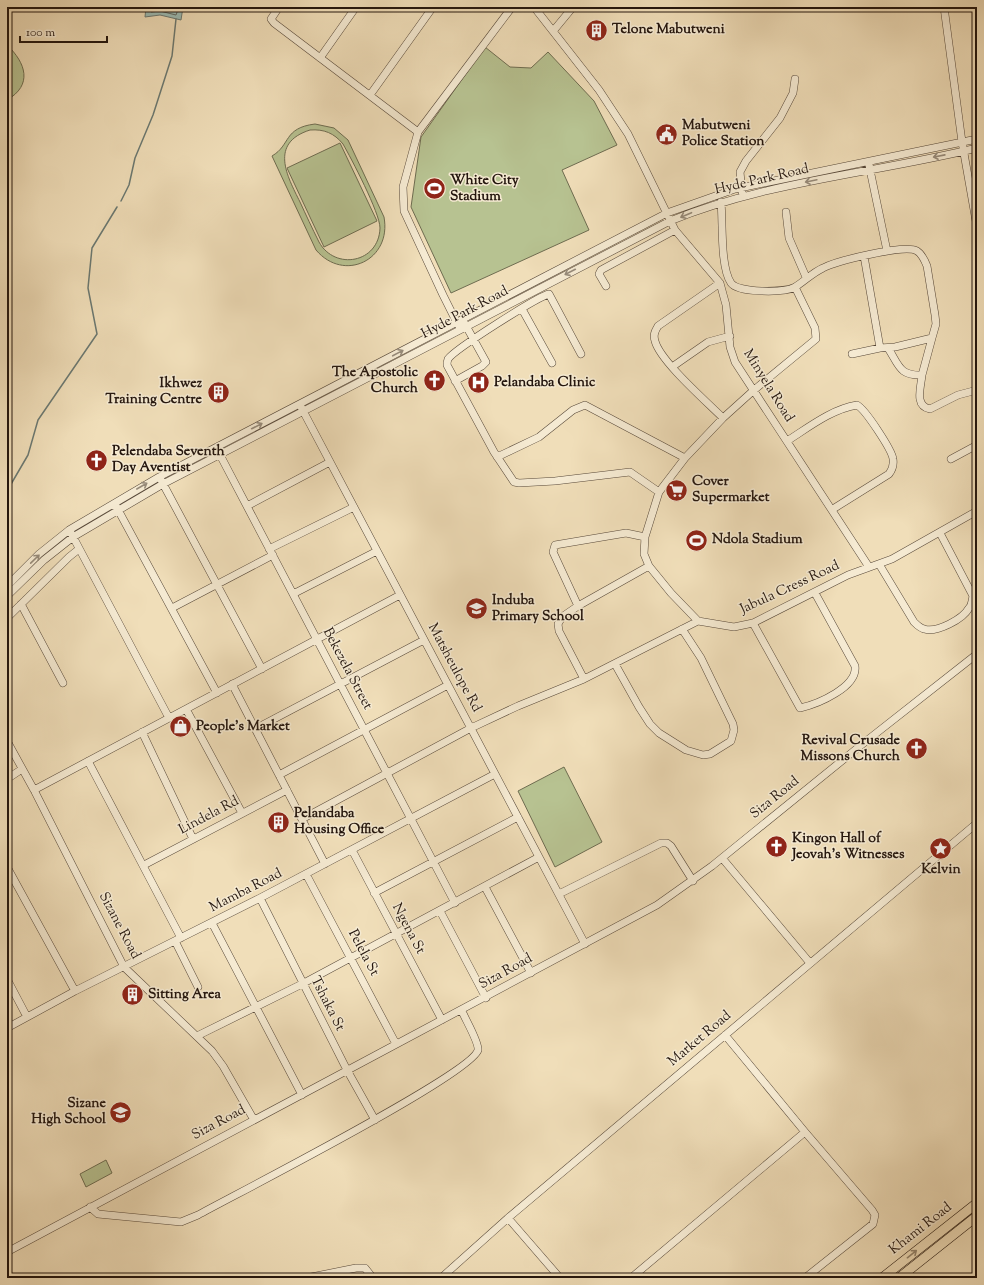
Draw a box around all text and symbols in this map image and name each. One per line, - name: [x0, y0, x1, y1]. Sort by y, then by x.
- building icon: Telone Mabutweni: [584, 17, 610, 43]
- scale bar: [20, 18, 107, 44]
- place label: Telone Mabutweni: [612, 20, 725, 40]
- text: 100 m: [26, 24, 55, 42]
- place label: Mabutweni Police Station: [682, 116, 765, 152]
- public building icon: Mabutweni Police Station: [653, 121, 679, 147]
- one-way arrow: [933, 152, 946, 160]
- street label: Hyde Park Road: [713, 159, 811, 201]
- place label: White City Stadium: [450, 171, 519, 207]
- sports icon: White City Stadium: [422, 176, 448, 202]
- one-way arrow: [805, 178, 818, 186]
- one-way arrow: [681, 211, 693, 219]
- one-way arrow: [564, 269, 576, 277]
- street label: Hyde Park Road: [418, 282, 512, 344]
- street label: Minyela Road: [738, 346, 798, 426]
- one-way arrow: [391, 349, 403, 356]
- place label: The Apostolic Church: [332, 363, 419, 399]
- church icon: The Apostolic Church: [421, 368, 447, 394]
- hospital icon: Pelandaba Clinic: [466, 370, 492, 396]
- place label: Pelandaba Clinic: [494, 373, 596, 393]
- place label: Ikhwez Training Centre: [105, 374, 203, 410]
- building icon: Ikhwez Training Centre: [205, 379, 231, 405]
- one-way arrow: [251, 422, 263, 429]
- place label: Pelendaba Seventh Day Aventist: [112, 442, 226, 478]
- church icon: Pelendaba Seventh Day Aventist: [84, 447, 110, 473]
- place label: Cover Supermarket: [692, 472, 770, 508]
- supermarket icon: Cover Supermarket: [663, 477, 689, 503]
- one-way arrow: [136, 482, 148, 490]
- sports icon: Ndola Stadium: [683, 527, 709, 553]
- place label: Ndola Stadium: [712, 530, 803, 550]
- one-way arrow: [30, 554, 40, 563]
- street label: Jabula Cress Road: [736, 556, 843, 620]
- place label: Induba Primary School: [492, 591, 584, 627]
- school or university icon: Induba Primary School: [464, 596, 490, 622]
- street label: Matsheulope Rd: [422, 620, 486, 716]
- street label: Bekezela Street: [317, 624, 377, 714]
- shop icon: People's Market: [168, 714, 194, 740]
- place label: People's Market: [196, 717, 290, 737]
- place label: Revival Crusade Missons Church: [801, 731, 901, 767]
- church icon: Revival Crusade Missons Church: [903, 736, 929, 762]
- street label: Siza Road: [746, 772, 804, 824]
- street label: Lindela Rd: [175, 792, 243, 840]
- place label: Pelandaba Housing Office: [294, 804, 385, 840]
- building icon: Pelandaba Housing Office: [265, 809, 291, 835]
- place label: Kingon Hall of Jeovah's Witnesses: [791, 829, 905, 865]
- church icon: Kingon Hall of Jeovah's Witnesses: [764, 834, 790, 860]
- place icon: Kelvin: [928, 835, 954, 861]
- place label: Kelvin: [921, 860, 961, 880]
- street label: Mamba Road: [206, 864, 286, 918]
- street label: Sizane Road: [93, 889, 145, 963]
- street label: Ngena St: [386, 900, 430, 958]
- street label: Pelela St: [342, 926, 384, 980]
- street label: Siza Road: [476, 949, 537, 995]
- street label: Tshaka St: [305, 973, 349, 1035]
- building icon: Sitting Area: [119, 982, 145, 1008]
- place label: Sitting Area: [148, 985, 222, 1005]
- street label: Market Road: [664, 1006, 736, 1072]
- place label: Sizane High School: [31, 1094, 106, 1130]
- school or university icon: Sizane High School: [108, 1099, 134, 1125]
- street label: Siza Road: [188, 1100, 250, 1146]
- street label: Khami Road: [885, 1198, 957, 1260]
- one-way arrow: [907, 1249, 918, 1258]

